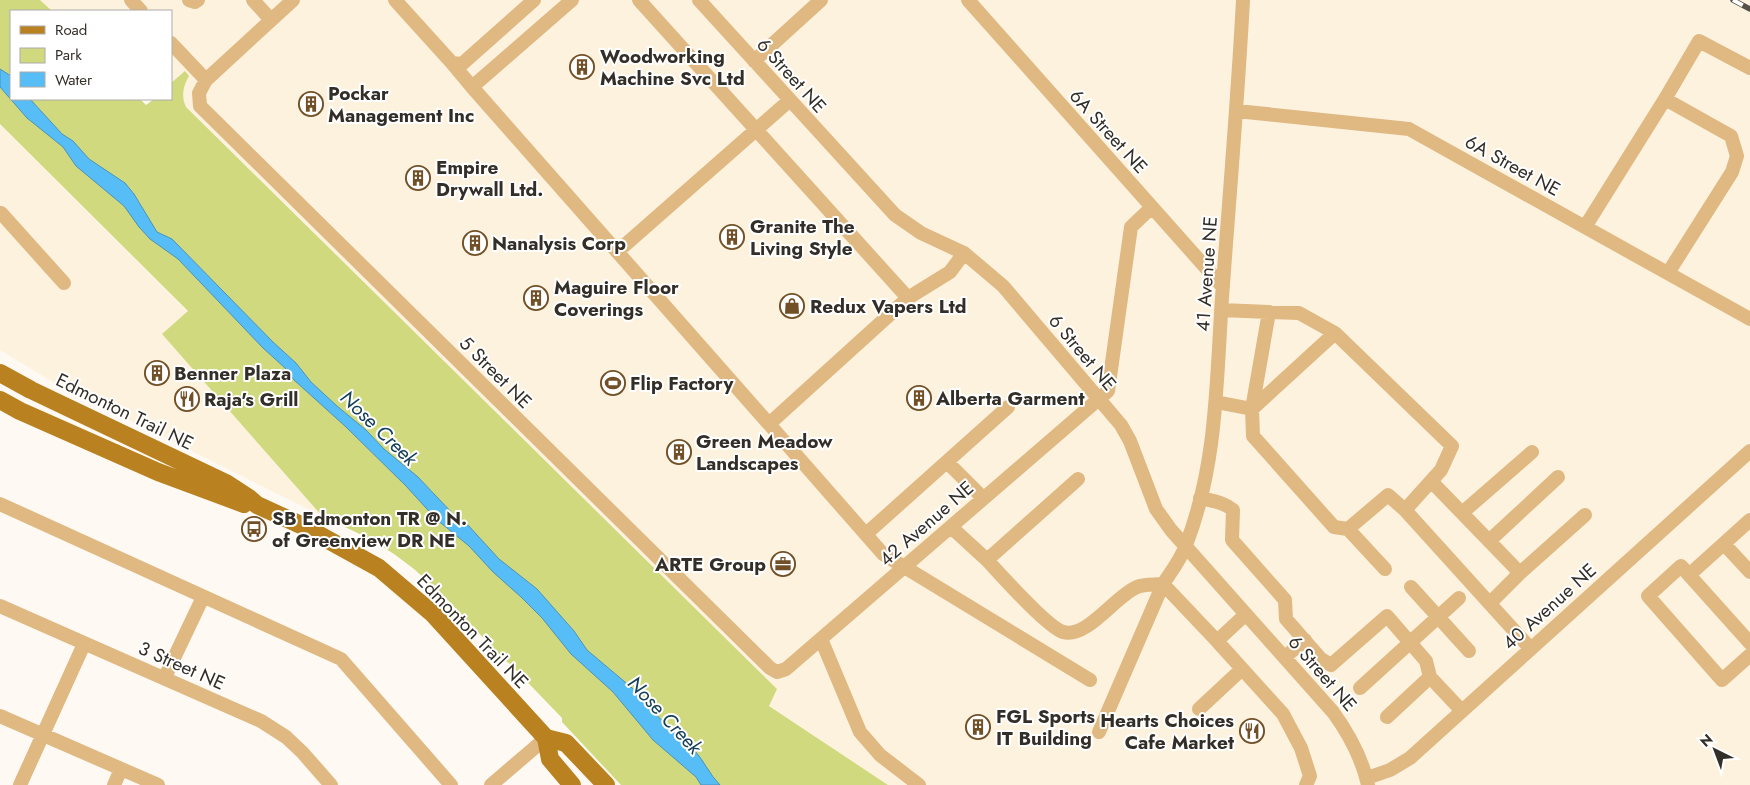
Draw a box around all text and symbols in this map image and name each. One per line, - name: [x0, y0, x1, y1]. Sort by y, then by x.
- legend: [10, 10, 172, 100]
- text: Road: [55, 19, 87, 41]
- street label: 6 Street NE: [751, 32, 833, 119]
- place label: Woodworking Machine Svc Ltd: [600, 43, 745, 92]
- text: Park: [55, 44, 82, 66]
- building icon: Woodworking Machine Svc Ltd: [569, 54, 595, 80]
- text: Water: [55, 69, 93, 91]
- place label: Pockar Management Inc: [328, 80, 474, 129]
- street label: 6A Street NE: [1063, 83, 1154, 180]
- building icon: Pockar Management Inc: [298, 91, 324, 117]
- street label: 6A Street NE: [1460, 128, 1565, 203]
- place label: Empire Drywall Ltd.: [436, 154, 543, 203]
- building icon: Empire Drywall Ltd.: [405, 165, 431, 191]
- place label: Granite The Living Style: [750, 213, 855, 262]
- street label: 41 Avenue NE: [1189, 216, 1224, 333]
- building icon: Granite The Living Style: [719, 224, 745, 250]
- building icon: Nanalysis Corp: [462, 230, 488, 256]
- place label: Nanalysis Corp: [492, 230, 626, 257]
- place label: Maguire Floor Coverings: [554, 274, 679, 323]
- building icon: Maguire Floor Coverings: [523, 285, 549, 311]
- shop icon: Redux Vapers Ltd: [779, 293, 805, 319]
- place label: Redux Vapers Ltd: [810, 293, 967, 320]
- street label: 6 Street NE: [1042, 308, 1123, 397]
- street label: 5 Street NE: [453, 330, 538, 415]
- building icon: Benner Plaza: [144, 360, 170, 386]
- place label: Benner Plaza: [174, 360, 291, 387]
- street label: Edmonton Trail NE: [51, 366, 198, 457]
- sports icon: Flip Factory: [600, 370, 626, 396]
- place label: Flip Factory: [630, 370, 734, 397]
- water label: Nose Creek: [333, 384, 425, 474]
- building icon: Alberta Garment: [906, 385, 932, 411]
- place label: Alberta Garment: [935, 385, 1084, 412]
- restaurant icon: Raja's Grill: [174, 386, 200, 412]
- place label: Raja's Grill: [204, 386, 298, 413]
- place label: Green Meadow Landscapes: [696, 428, 833, 477]
- building icon: Green Meadow Landscapes: [666, 439, 692, 465]
- street label: 42 Avenue NE: [873, 475, 980, 572]
- place label: SB Edmonton TR @ N. of Greenview DR NE: [272, 505, 467, 554]
- bus stop icon: SB Edmonton TR @ N. of Greenview DR NE: [241, 516, 267, 542]
- place label: ARTE Group: [654, 551, 766, 578]
- office icon: ARTE Group: [770, 551, 796, 577]
- street label: 40 Avenue NE: [1496, 557, 1602, 656]
- street label: Edmonton Trail NE: [411, 568, 535, 695]
- street label: 6 Street NE: [1282, 629, 1363, 717]
- street label: 3 Street NE: [134, 634, 229, 697]
- water label: Nose Creek: [621, 670, 710, 762]
- place label: FGL Sports IT Building: [996, 703, 1095, 752]
- place label: Hearts Choices Cafe Market: [1100, 707, 1234, 756]
- building icon: FGL Sports IT Building: [965, 714, 991, 740]
- restaurant icon: Hearts Choices Cafe Market: [1239, 718, 1265, 744]
- north arrow: [1690, 725, 1740, 775]
- text: N: [1695, 729, 1717, 751]

